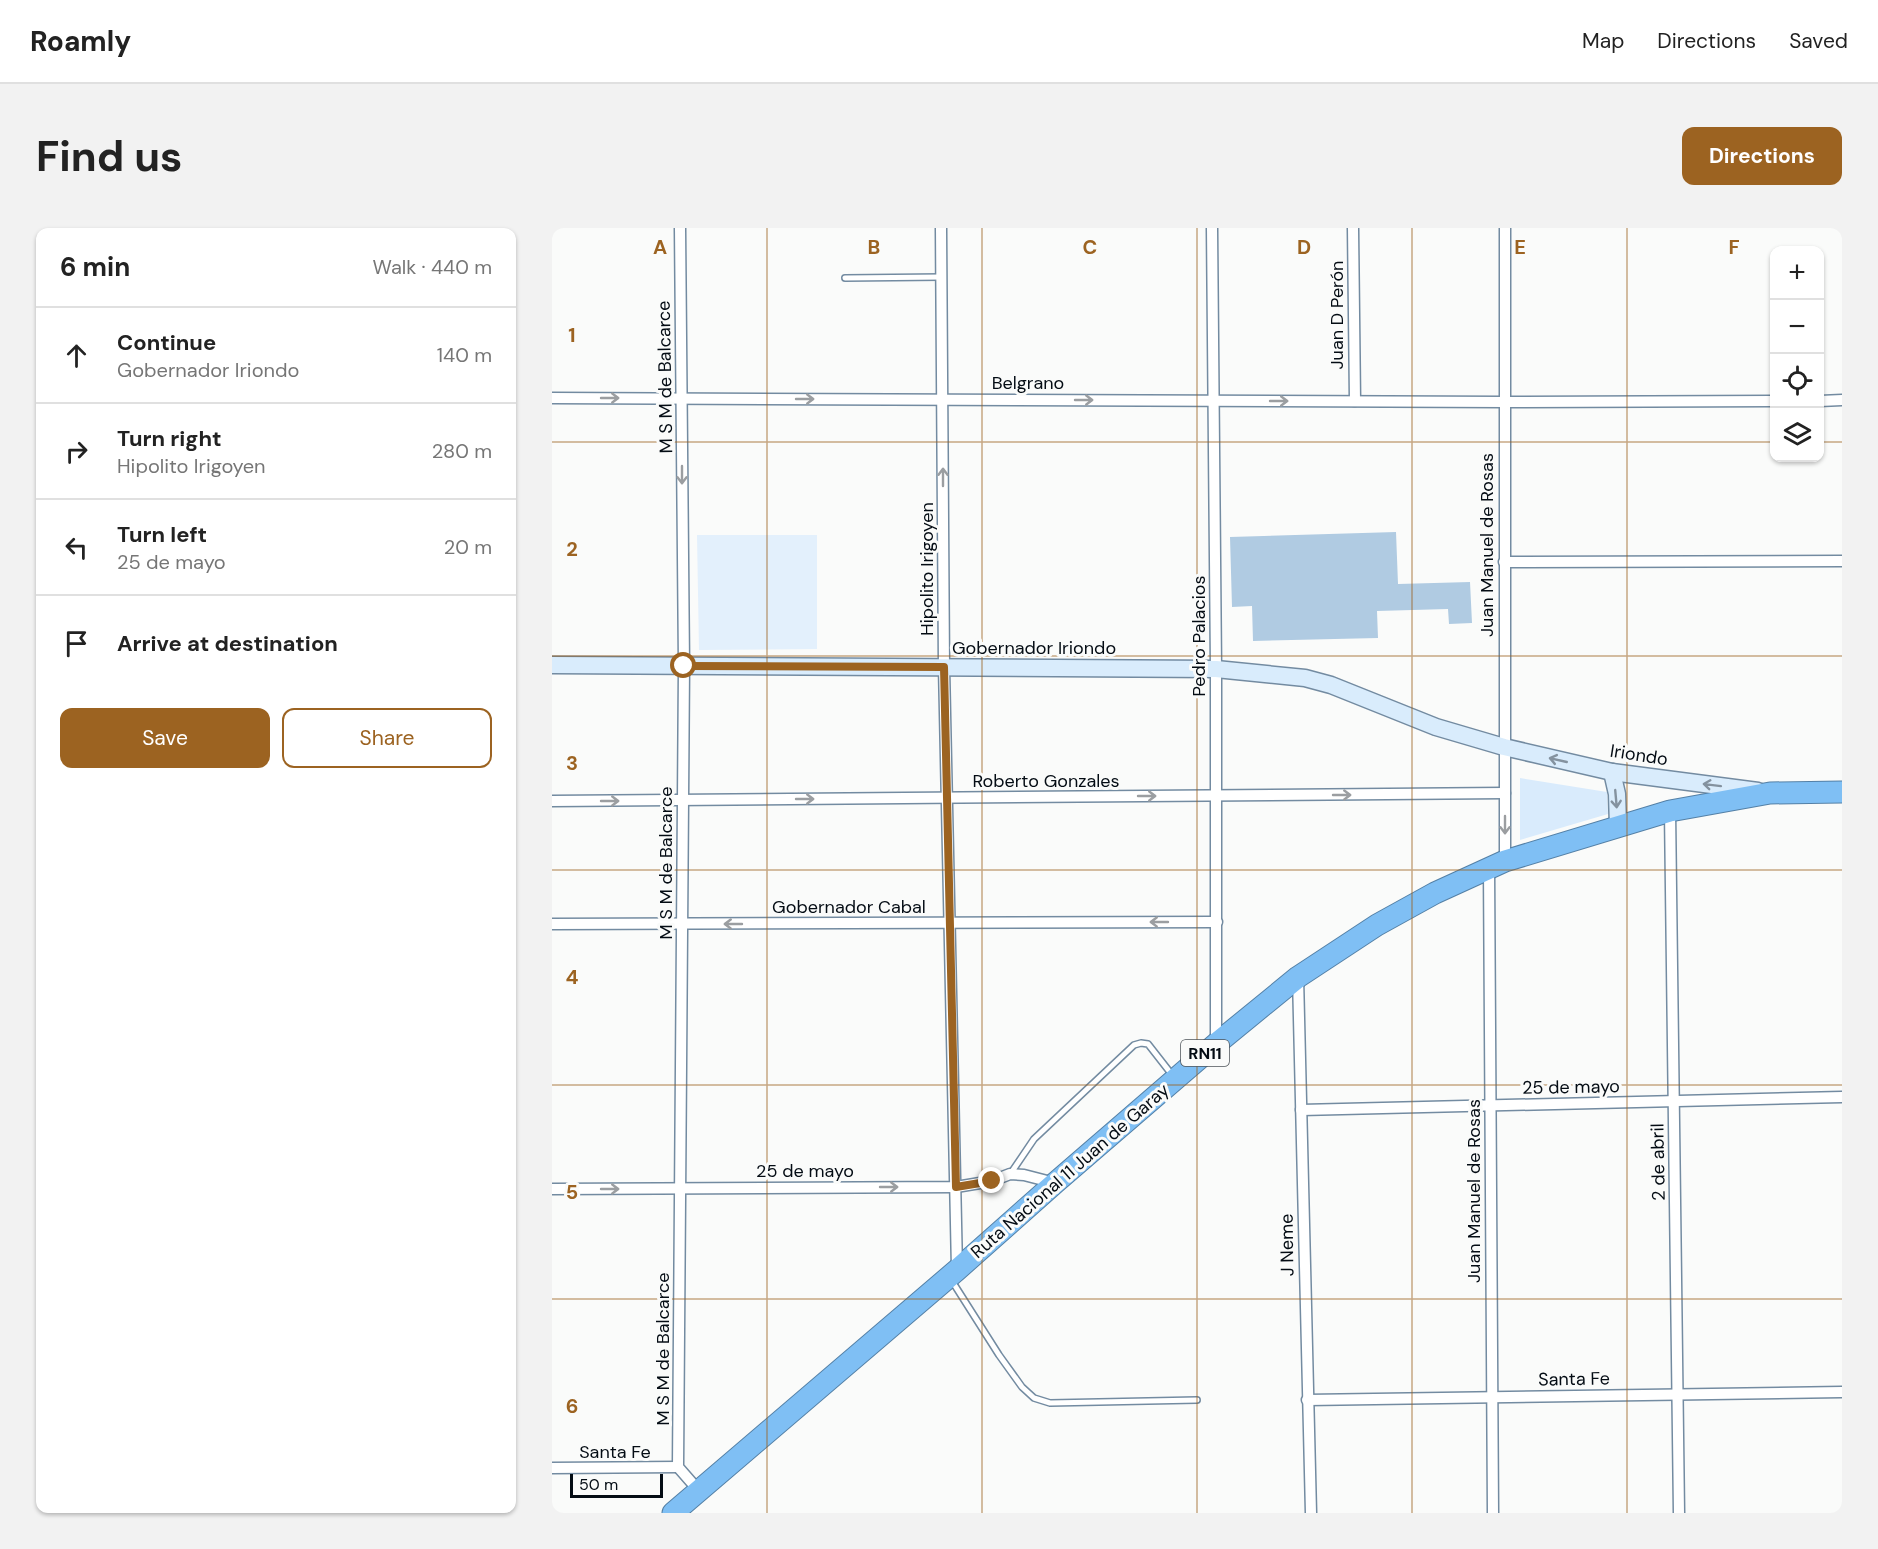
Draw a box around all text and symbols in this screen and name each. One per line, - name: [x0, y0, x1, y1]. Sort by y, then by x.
- text: Roamly: [30, 23, 131, 60]
- text: Map: [1582, 27, 1624, 55]
- text: Directions: [1657, 27, 1756, 55]
- text: Saved: [1789, 27, 1848, 55]
- button: Directions: [1682, 127, 1842, 185]
- text: Find us: [36, 129, 182, 184]
- text: A: [653, 234, 667, 260]
- text: B: [868, 234, 880, 260]
- text: C: [1083, 234, 1097, 260]
- text: D: [1297, 234, 1311, 260]
- text: E: [1514, 234, 1526, 260]
- text: F: [1728, 234, 1740, 260]
- map controls: [1770, 246, 1824, 462]
- button: +: [1770, 246, 1824, 300]
- text: 6 min: [60, 250, 130, 284]
- text: Walk · 440 m: [373, 254, 492, 280]
- street label: Juan D Perón: [1325, 261, 1349, 369]
- street label: M S M de Balcarce: [652, 300, 678, 454]
- button: −: [1770, 300, 1824, 354]
- text: 1: [568, 322, 576, 348]
- text: Continue: [117, 328, 216, 357]
- icon: ahead: [60, 339, 93, 372]
- text: 140 m: [437, 342, 492, 368]
- button: locate: [1770, 354, 1824, 408]
- text: Gobernador Iriondo: [117, 357, 299, 383]
- street label: Belgrano: [992, 371, 1064, 395]
- one-way arrow: [600, 392, 620, 404]
- one-way arrow: [795, 393, 815, 405]
- one-way arrow: [1074, 394, 1094, 406]
- one-way arrow: [1269, 395, 1289, 407]
- button: layers: [1770, 408, 1824, 462]
- text: Turn right: [117, 424, 222, 453]
- icon: right: [60, 435, 93, 468]
- text: 280 m: [432, 438, 492, 464]
- text: Hipolito Irigoyen: [117, 453, 266, 479]
- street label: Juan Manuel de Rosas: [1475, 453, 1499, 637]
- one-way arrow: [676, 465, 688, 485]
- one-way arrow: [937, 468, 949, 488]
- street label: Hipolito Irigoyen: [915, 502, 939, 636]
- text: Turn left: [117, 520, 207, 549]
- icon: left: [60, 531, 93, 564]
- text: 20 m: [444, 534, 492, 560]
- text: 2: [566, 536, 578, 562]
- text: 25 de mayo: [117, 549, 226, 575]
- street label: Pedro Palacios: [1187, 575, 1211, 697]
- icon: arrive: [60, 627, 93, 660]
- text: Arrive at destination: [117, 629, 338, 658]
- street label: Gobernador Iriondo: [952, 636, 1116, 660]
- route start: [670, 652, 696, 678]
- button: Save: [60, 708, 270, 768]
- button: Share: [282, 708, 492, 768]
- street label: Iriondo: [1608, 739, 1670, 771]
- text: 3: [566, 750, 578, 776]
- one-way arrow: [1549, 753, 1568, 765]
- street label: Roberto Gonzales: [972, 769, 1120, 793]
- one-way arrow: [1702, 780, 1722, 791]
- street label: M S M de Balcarce: [654, 787, 678, 939]
- one-way arrow: [1611, 788, 1622, 808]
- one-way arrow: [1332, 789, 1352, 800]
- one-way arrow: [1137, 790, 1157, 802]
- one-way arrow: [795, 793, 815, 805]
- one-way arrow: [600, 795, 620, 807]
- one-way arrow: [1499, 815, 1511, 835]
- street label: Gobernador Cabal: [772, 895, 926, 919]
- one-way arrow: [1149, 916, 1169, 928]
- one-way arrow: [723, 918, 743, 930]
- text: 4: [566, 964, 579, 990]
- road number: RN11: [1181, 1040, 1229, 1066]
- street label: 25 de mayo: [1522, 1074, 1620, 1100]
- street label: Ruta Nacional 11 Juan de Garay: [966, 1078, 1174, 1264]
- street label: Juan Manuel de Rosas: [1462, 1099, 1486, 1283]
- street label: 2 de abril: [1645, 1123, 1671, 1201]
- street label: 25 de mayo: [756, 1159, 854, 1183]
- route end: [978, 1167, 1004, 1193]
- text: 5: [566, 1179, 578, 1205]
- one-way arrow: [879, 1181, 899, 1193]
- one-way arrow: [600, 1183, 620, 1195]
- street label: J Neme: [1274, 1213, 1300, 1277]
- street label: M S M de Balcarce: [651, 1273, 675, 1425]
- street label: Santa Fe: [1538, 1366, 1610, 1392]
- text: 6: [566, 1393, 578, 1419]
- street label: Santa Fe: [579, 1440, 651, 1464]
- scale bar: [570, 1471, 663, 1498]
- text: 50 m: [579, 1474, 618, 1495]

